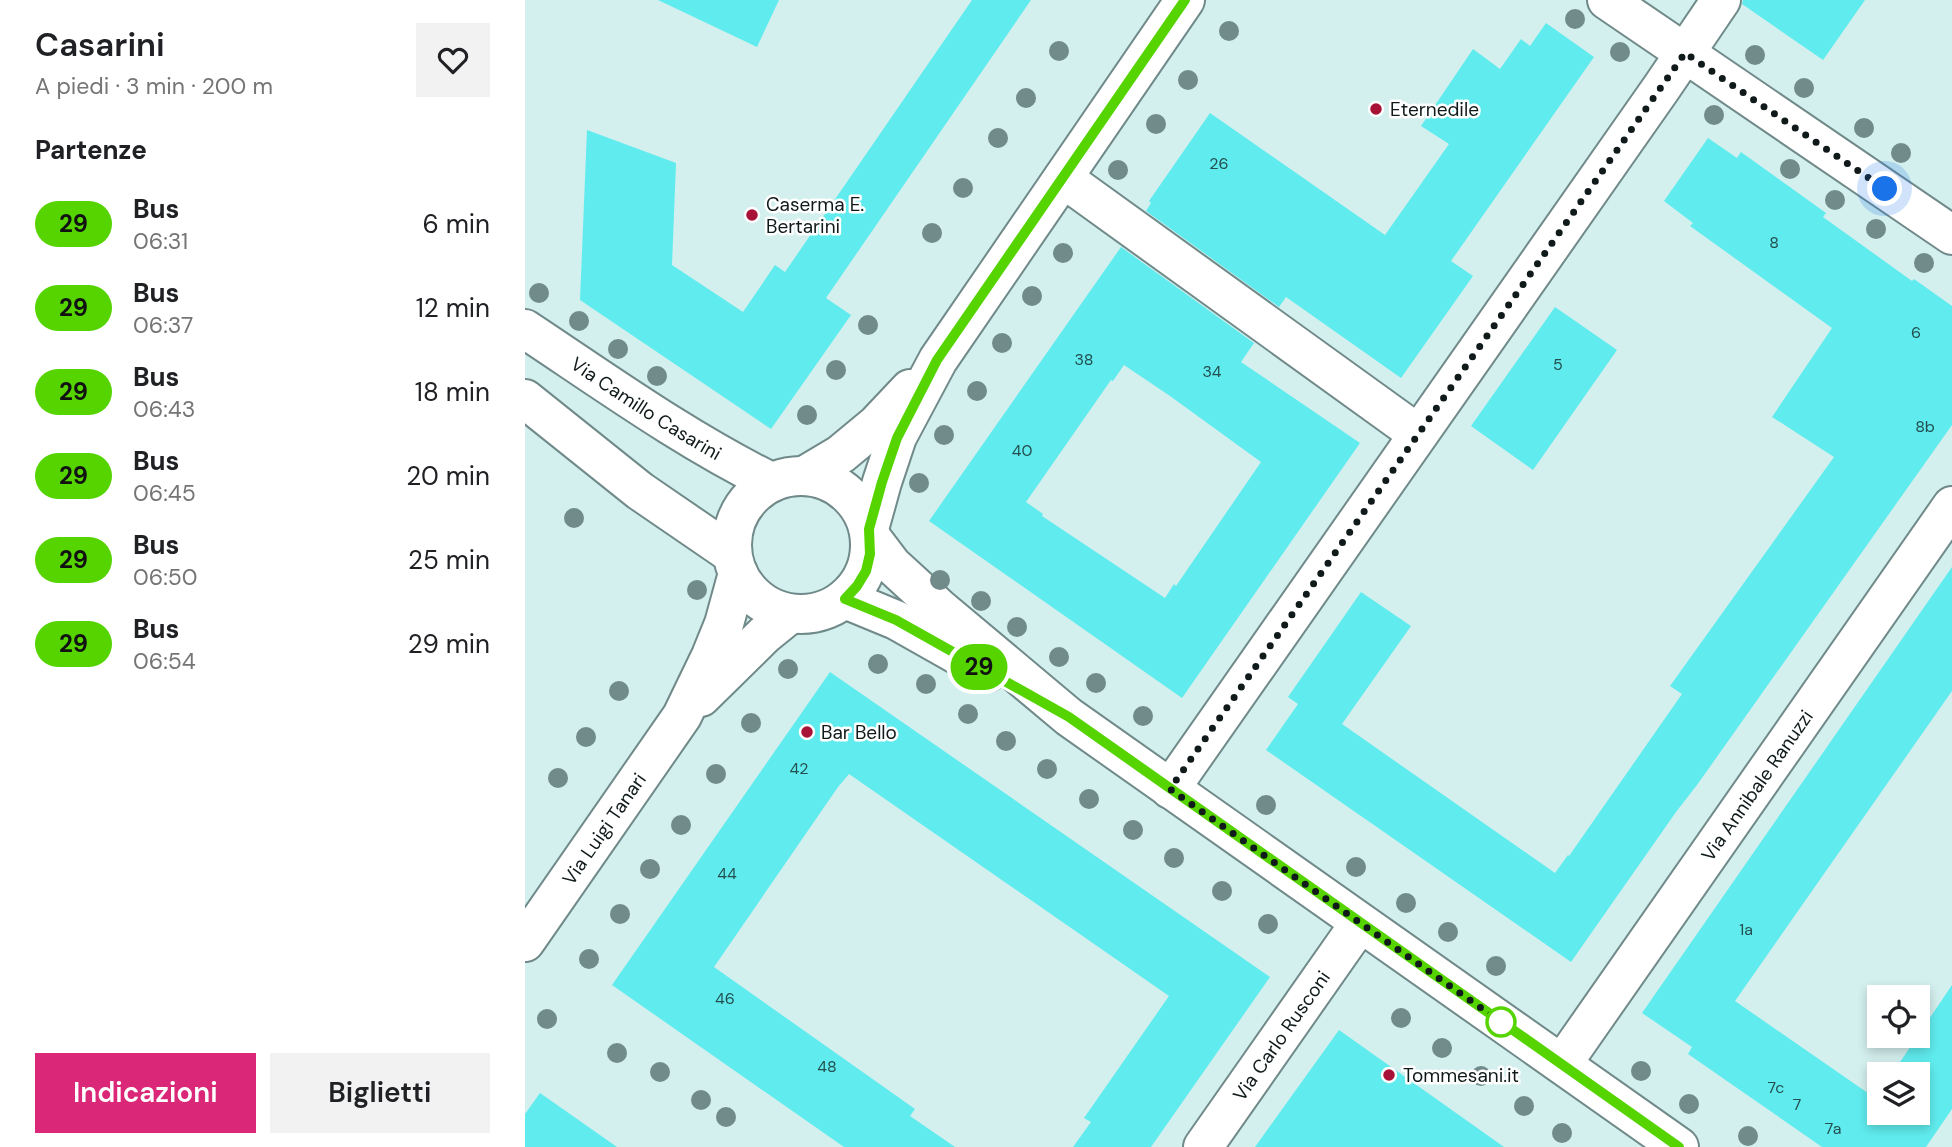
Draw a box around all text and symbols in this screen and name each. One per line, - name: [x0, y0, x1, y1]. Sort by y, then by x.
- text: Casarini: [35, 23, 165, 66]
- button: heart: [416, 23, 490, 97]
- text: A piedi · 3 min · 200 m: [35, 71, 273, 101]
- place label: Eternedile: [1390, 97, 1479, 122]
- marker: Eternedile: [1368, 101, 1384, 117]
- text: Partenze: [35, 133, 147, 167]
- house number: 26: [1209, 153, 1229, 174]
- your location: [1867, 171, 1902, 206]
- text: Bus: [133, 192, 179, 226]
- place label: Caserma E. Bertarini: [766, 192, 864, 239]
- text: 6 min: [422, 207, 490, 241]
- marker: Caserma E. Bertarini: [744, 207, 760, 223]
- text: 29: [59, 208, 88, 239]
- text: 06:31: [133, 226, 188, 256]
- house number: 8: [1769, 232, 1779, 253]
- text: Bus: [133, 276, 179, 310]
- text: 12 min: [416, 291, 490, 325]
- text: 29: [59, 292, 88, 323]
- text: 06:37: [133, 310, 193, 340]
- house number: 6: [1911, 322, 1921, 343]
- house number: 38: [1074, 349, 1094, 370]
- street label: Via Camillo Casarini: [566, 351, 726, 466]
- house number: 5: [1553, 354, 1563, 375]
- text: Bus: [133, 360, 179, 394]
- house number: 34: [1202, 361, 1222, 382]
- text: 18 min: [415, 375, 490, 409]
- text: 29: [59, 376, 88, 407]
- text: 06:43: [133, 394, 195, 424]
- house number: 8b: [1915, 416, 1935, 437]
- house number: 40: [1012, 440, 1032, 461]
- text: Bus: [133, 444, 179, 478]
- text: 20 min: [406, 459, 490, 493]
- text: 29: [59, 460, 88, 491]
- text: 06:45: [133, 478, 196, 508]
- text: Bus: [133, 528, 179, 562]
- text: 25 min: [408, 543, 490, 577]
- text: 29: [59, 544, 88, 575]
- text: 06:50: [133, 562, 198, 592]
- text: Bus: [133, 612, 179, 646]
- text: 29 min: [408, 627, 490, 661]
- text: 29: [59, 628, 88, 659]
- line badge: 29: [947, 644, 1011, 690]
- text: 06:54: [133, 646, 196, 676]
- text: 29: [965, 651, 994, 682]
- street label: Via Annibale Ranuzzi: [1696, 705, 1819, 866]
- place label: Bar Bello: [821, 720, 897, 745]
- marker: Bar Bello: [799, 724, 815, 740]
- house number: 42: [790, 758, 808, 779]
- street label: Via Luigi Tanari: [557, 768, 652, 890]
- house number: 44: [717, 863, 737, 884]
- house number: 1a: [1739, 919, 1753, 940]
- street label: Via Carlo Rusconi: [1227, 966, 1336, 1106]
- map controls: [1867, 985, 1930, 1125]
- button: locate: [1867, 985, 1930, 1048]
- house number: 46: [715, 988, 735, 1009]
- unlabelled marker: [1486, 1007, 1516, 1037]
- button: Indicazioni: [35, 1053, 256, 1133]
- button: Biglietti: [270, 1053, 490, 1133]
- house number: 48: [817, 1056, 837, 1077]
- button: layers: [1867, 1062, 1930, 1125]
- place label: Tommesani.it: [1403, 1063, 1519, 1088]
- marker: Tommesani.it: [1381, 1067, 1397, 1083]
- house number: 7c: [1768, 1077, 1784, 1098]
- house number: 7: [1793, 1094, 1801, 1115]
- house number: 7a: [1825, 1118, 1841, 1139]

